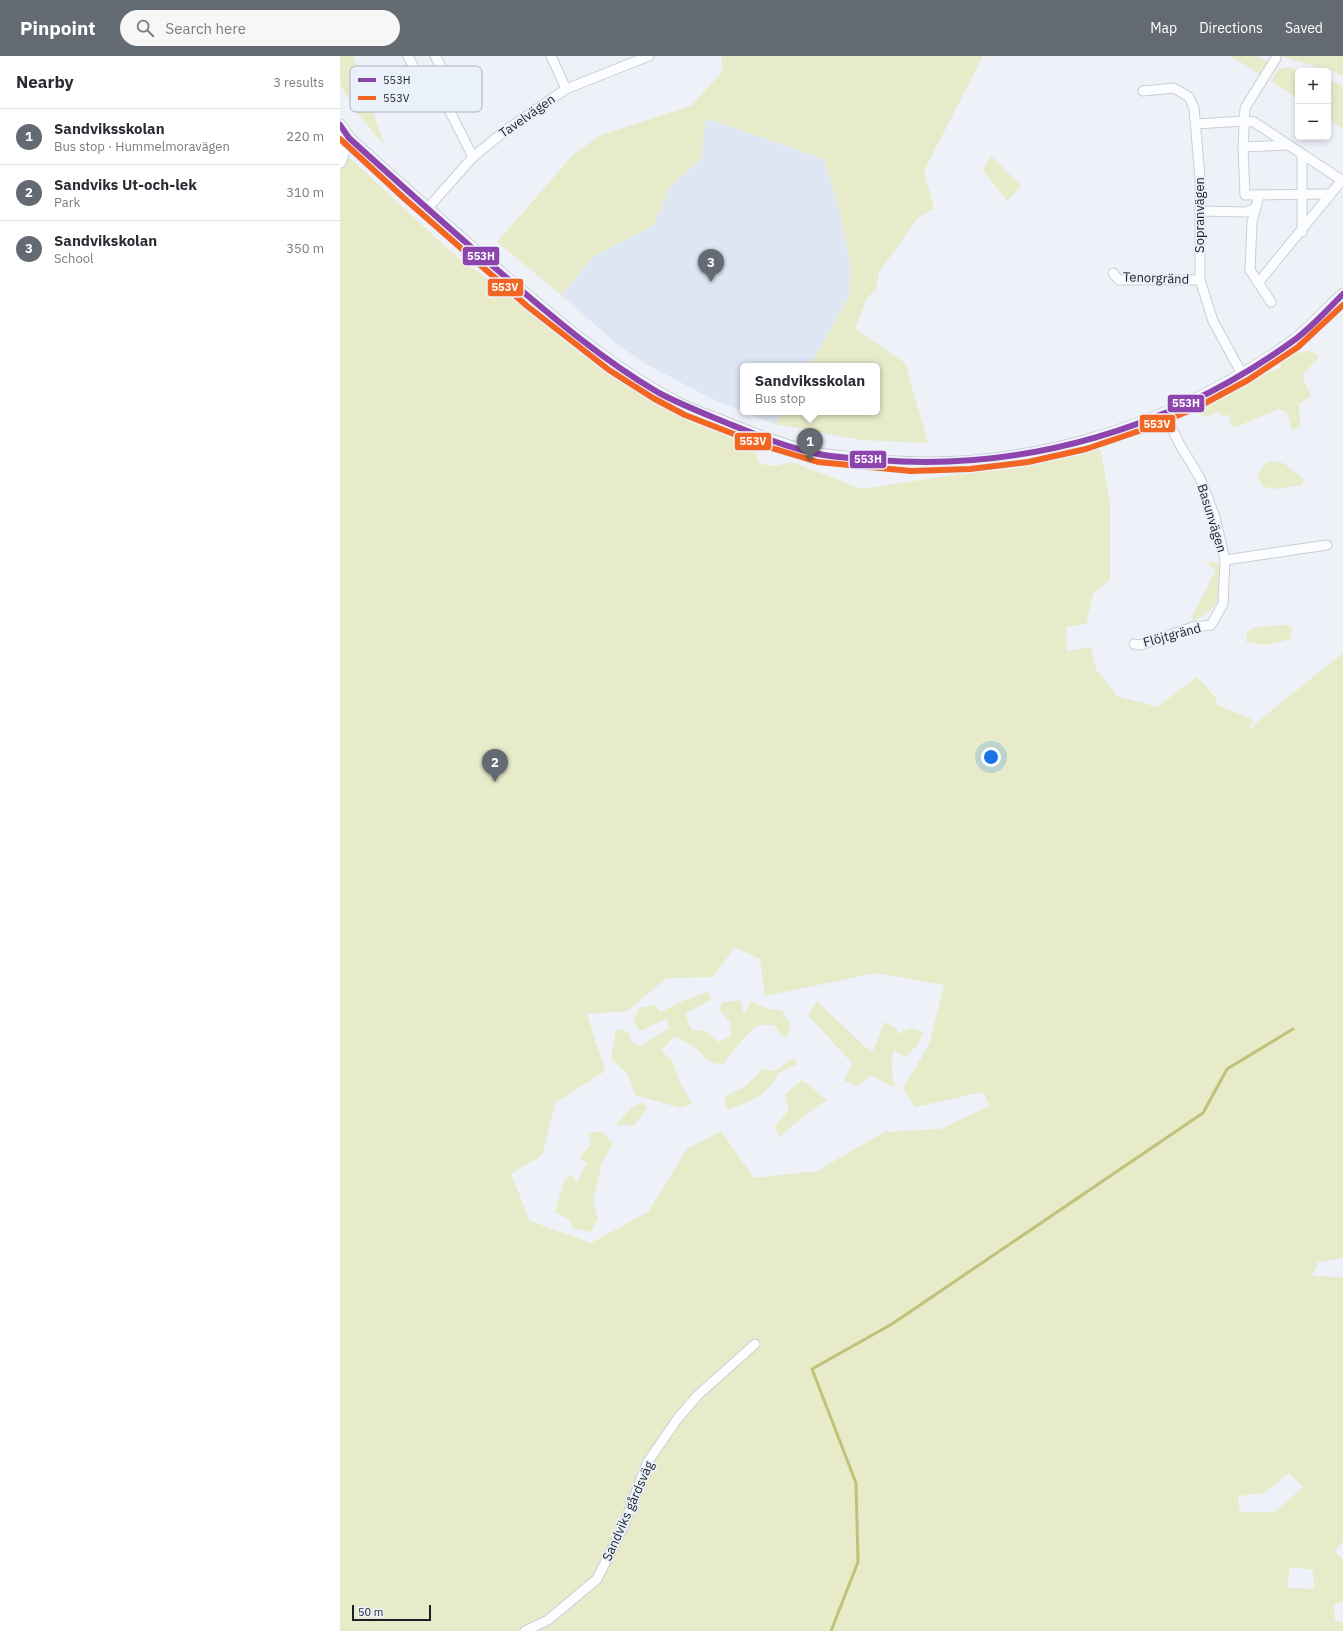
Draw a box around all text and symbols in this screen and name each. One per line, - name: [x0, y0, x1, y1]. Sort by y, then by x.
- search box: [120, 10, 400, 46]
- text: Pinpoint: [20, 16, 96, 40]
- icon: search: [134, 17, 156, 39]
- text: Search here: [166, 19, 246, 38]
- text: Map: [1150, 19, 1177, 37]
- text: Directions: [1199, 19, 1263, 37]
- text: Saved: [1285, 19, 1323, 37]
- legend: [350, 66, 482, 112]
- map controls: [1295, 68, 1331, 140]
- button: +: [1295, 68, 1331, 104]
- text: Nearby: [16, 71, 74, 93]
- text: 553H: [383, 73, 411, 87]
- text: 3 results: [273, 74, 324, 91]
- street label: Tavelvägen: [496, 90, 558, 142]
- text: 553V: [383, 91, 410, 105]
- button: −: [1295, 104, 1331, 140]
- text: Sandviksskolan: [54, 119, 165, 138]
- text: 1: [25, 128, 33, 145]
- text: 220 m: [286, 128, 324, 145]
- text: Bus stop · Hummelmoravägen: [54, 138, 230, 155]
- text: Sandviks Ut-och-lek: [54, 175, 197, 194]
- street label: Sopranvägen: [1191, 177, 1208, 253]
- text: 2: [25, 184, 33, 201]
- text: 310 m: [286, 184, 324, 201]
- text: Park: [54, 194, 80, 211]
- text: Sandvikskolan: [54, 231, 157, 250]
- text: 3: [25, 240, 33, 257]
- text: 350 m: [286, 240, 324, 257]
- line badge: 553H: [462, 246, 500, 266]
- text: 553H: [467, 249, 495, 263]
- pin: 3: [698, 249, 724, 282]
- text: School: [54, 250, 94, 267]
- street label: Tenorgränd: [1123, 268, 1189, 288]
- line badge: 553V: [487, 278, 524, 297]
- text: 553V: [492, 280, 518, 294]
- popup: [740, 363, 880, 415]
- text: Sandviksskolan: [755, 371, 865, 390]
- text: Bus stop: [755, 390, 806, 407]
- line badge: 553H: [1167, 394, 1205, 413]
- text: 553H: [1172, 396, 1200, 410]
- line badge: 553V: [1139, 414, 1176, 433]
- text: 553V: [1144, 417, 1170, 431]
- pin: 1: [797, 428, 823, 461]
- line badge: 553V: [734, 432, 772, 451]
- text: 553V: [740, 434, 766, 448]
- line badge: 553H: [849, 450, 887, 469]
- text: 553H: [854, 452, 882, 466]
- street label: Basunvägen: [1193, 482, 1231, 554]
- street label: Flöjtgränd: [1141, 619, 1203, 651]
- your location: [981, 747, 1001, 767]
- pin: 2: [482, 749, 508, 782]
- street label: Sandviks gårdsväg: [598, 1458, 658, 1564]
- scale bar: [352, 1603, 431, 1622]
- text: 50 m: [358, 1605, 383, 1619]

